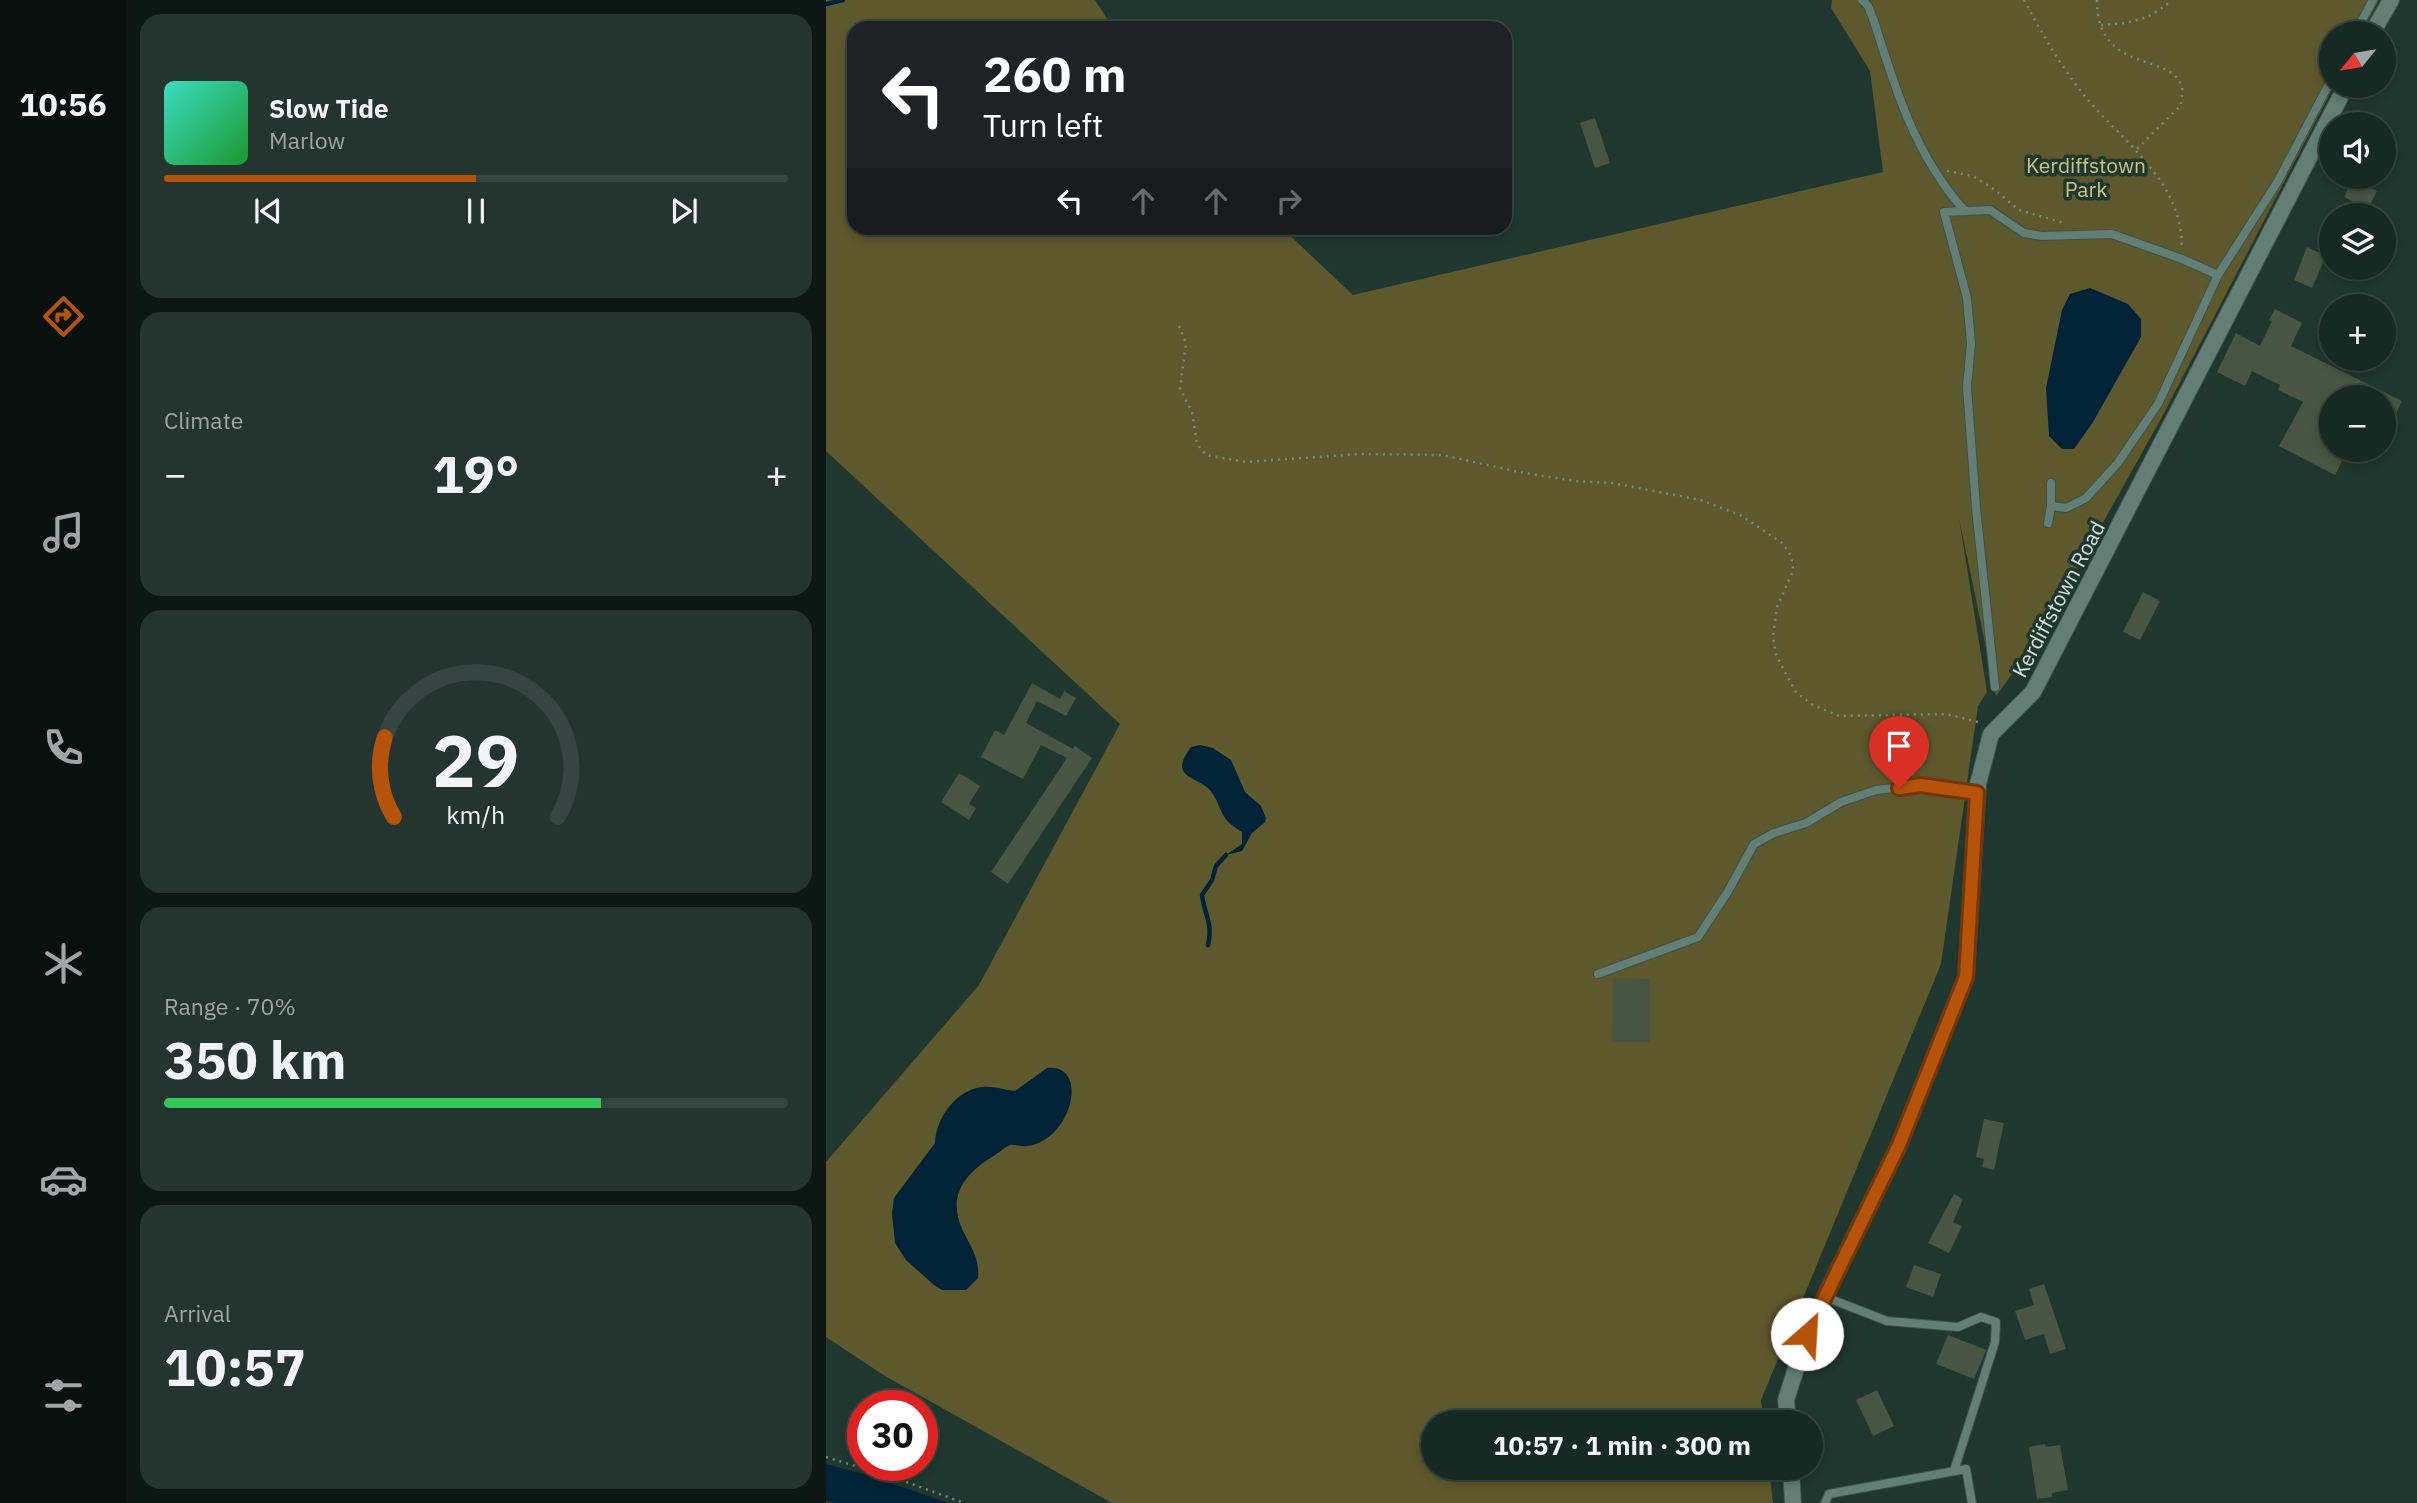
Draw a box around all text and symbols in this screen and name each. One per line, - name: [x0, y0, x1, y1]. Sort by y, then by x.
- north arrow: [2319, 21, 2396, 98]
- map controls: [2319, 21, 2396, 462]
- text: 260 m: [983, 42, 1127, 105]
- icon: left: [868, 49, 959, 140]
- text: 10:56: [19, 83, 107, 125]
- text: Slow Tide: [269, 91, 389, 125]
- text: Turn left: [983, 104, 1103, 146]
- button: sound: [2319, 112, 2396, 189]
- text: Marlow: [269, 125, 345, 155]
- park label: Kerdiffstown Park: [2026, 151, 2146, 203]
- icon: left: [1051, 182, 1089, 220]
- icon: ahead: [1124, 182, 1162, 220]
- icon: ahead: [1197, 182, 1235, 220]
- icon: right: [1270, 182, 1308, 220]
- icon: previous: [249, 192, 287, 230]
- icon: pause: [457, 192, 495, 230]
- icon: next: [665, 192, 703, 230]
- button: layers: [2319, 203, 2396, 280]
- icon: directions: [39, 292, 88, 341]
- button: +: [2319, 294, 2396, 371]
- button: −: [2319, 385, 2396, 462]
- text: Climate: [164, 405, 243, 435]
- text: 19°: [433, 440, 519, 507]
- text: −: [164, 449, 187, 498]
- text: +: [765, 449, 788, 498]
- icon: music: [39, 508, 88, 557]
- street label: Kerdiffstown Road: [2005, 516, 2111, 682]
- text: 29: [432, 713, 520, 808]
- pin: [1869, 716, 1929, 788]
- icon: phone: [39, 723, 88, 772]
- icon: arrive: [1880, 727, 1918, 765]
- text: km/h: [447, 798, 505, 831]
- icon: climate: [39, 939, 88, 988]
- text: Range · 70%: [164, 991, 296, 1021]
- text: 350 km: [164, 1026, 346, 1093]
- icon: car: [39, 1155, 88, 1204]
- position arrow: [1770, 1297, 1844, 1371]
- text: Arrival: [164, 1298, 231, 1328]
- text: 10:57: [164, 1333, 306, 1400]
- icon: filters: [39, 1371, 88, 1420]
- speed limit sign: 30: [847, 1390, 938, 1481]
- text: 10:57 · 1 min · 300 m: [1493, 1428, 1751, 1462]

